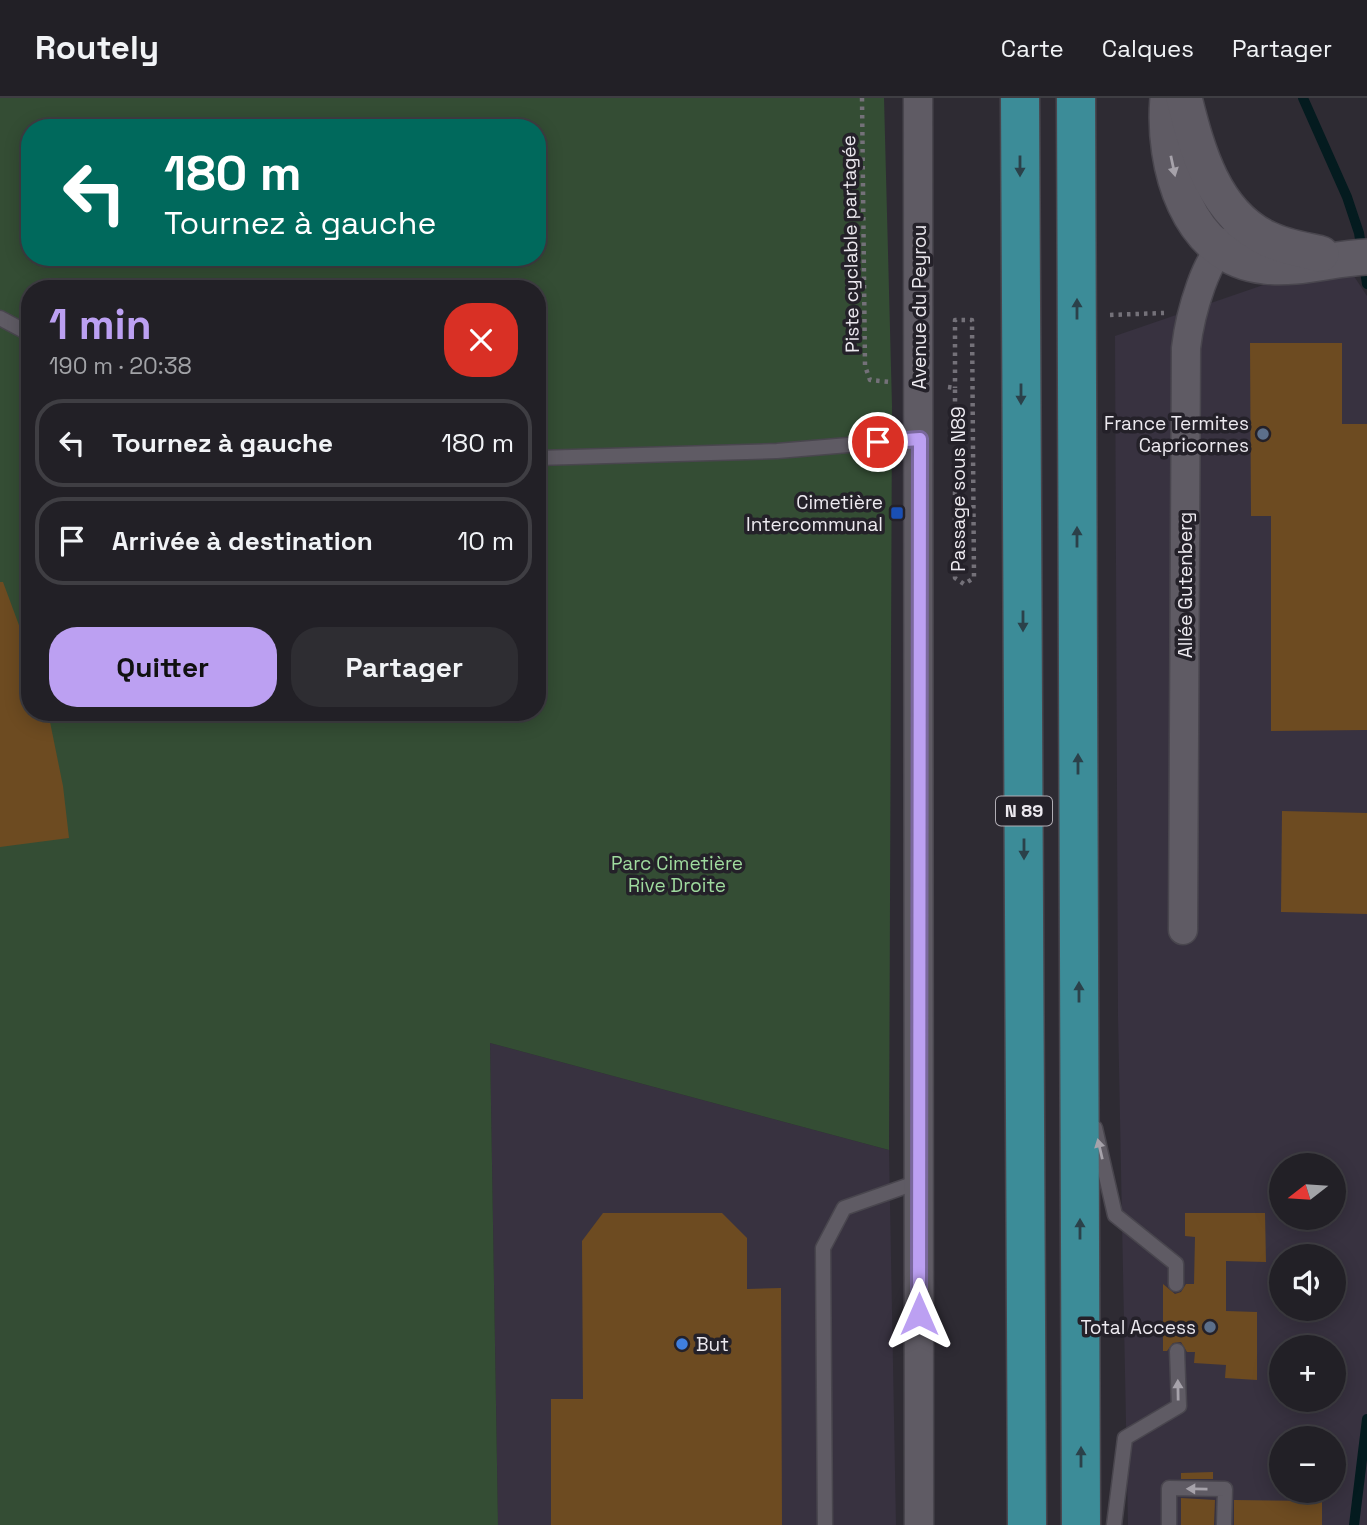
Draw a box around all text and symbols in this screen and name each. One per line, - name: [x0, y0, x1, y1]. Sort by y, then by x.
- text: Routely: [35, 27, 159, 69]
- text: Carte: [1001, 33, 1064, 64]
- text: Calques: [1102, 33, 1194, 64]
- text: Partager: [1232, 33, 1332, 64]
- street label: Piste cyclable partagée: [836, 135, 865, 353]
- text: 180 m: [164, 142, 302, 204]
- icon: left: [49, 147, 140, 238]
- one-way arrow: [1014, 155, 1026, 177]
- one-way arrow: [1167, 155, 1178, 177]
- text: Tournez à gauche: [164, 203, 436, 243]
- street label: Avenue du Peyrou: [907, 225, 932, 389]
- text: 1 min: [49, 298, 152, 351]
- one-way arrow: [1071, 298, 1083, 320]
- button: close: [444, 303, 518, 377]
- text: 190 m · 20:38: [49, 351, 192, 381]
- one-way arrow: [1016, 383, 1027, 405]
- street label: Passage sous N89: [946, 406, 971, 572]
- place label: France Termites Capricornes: [1104, 411, 1249, 458]
- pin: [848, 412, 908, 472]
- icon: arrive: [859, 423, 897, 461]
- icon: left: [53, 424, 91, 462]
- text: Tournez à gauche: [112, 426, 333, 460]
- text: 180 m: [441, 426, 514, 460]
- marker: France Termites Capricornes: [1255, 426, 1271, 442]
- place label: Cimetière Intercommunal: [746, 490, 883, 537]
- marker: Cimetière Intercommunal: [889, 505, 905, 521]
- street label: Allée Gutenberg: [1173, 512, 1198, 658]
- icon: arrive: [53, 522, 91, 560]
- text: Arrivée à destination: [112, 524, 373, 558]
- text: 10 m: [457, 524, 514, 558]
- one-way arrow: [1071, 525, 1083, 547]
- one-way arrow: [1017, 610, 1029, 632]
- button: Quitter: [49, 627, 277, 707]
- button: Partager: [291, 627, 518, 707]
- one-way arrow: [1072, 753, 1084, 775]
- road number: N 89: [996, 796, 1052, 826]
- one-way arrow: [1018, 838, 1030, 860]
- park label: Parc Cimetière Rive Droite: [611, 851, 743, 898]
- one-way arrow: [1073, 980, 1085, 1002]
- one-way arrow: [1094, 1137, 1105, 1159]
- north arrow: [1269, 1153, 1346, 1230]
- map controls: [1269, 1153, 1346, 1503]
- one-way arrow: [1074, 1218, 1086, 1240]
- button: sound: [1269, 1244, 1346, 1321]
- position arrow: [882, 1277, 956, 1351]
- place label: Total Access: [1081, 1315, 1196, 1340]
- marker: Total Access: [1202, 1319, 1218, 1335]
- place label: But: [696, 1332, 729, 1357]
- button: +: [1269, 1335, 1346, 1412]
- marker: But: [674, 1336, 690, 1352]
- one-way arrow: [1172, 1379, 1184, 1401]
- button: −: [1269, 1426, 1346, 1503]
- one-way arrow: [1075, 1446, 1087, 1468]
- one-way arrow: [1185, 1483, 1207, 1494]

